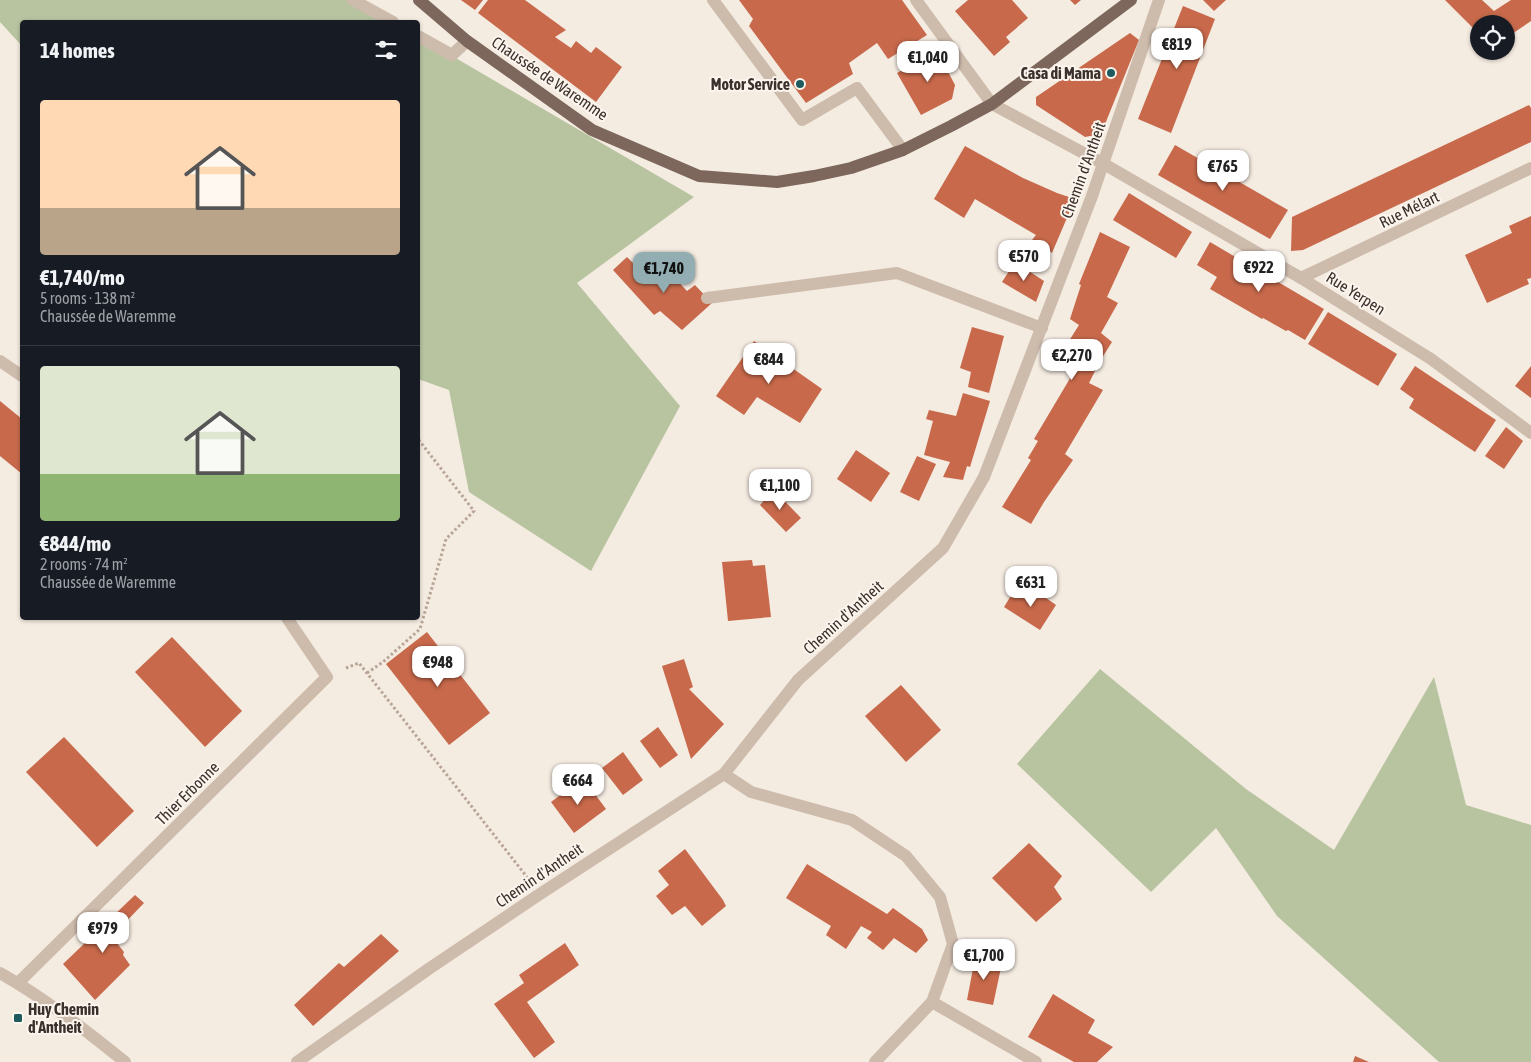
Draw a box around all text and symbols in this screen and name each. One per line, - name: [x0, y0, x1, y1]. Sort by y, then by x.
- map controls: [1470, 15, 1515, 60]
- button: locate: [1470, 15, 1515, 60]
- pin: €819: [1147, 28, 1207, 70]
- street label: Chaussée de Waremme: [489, 33, 611, 123]
- text: €819: [1162, 35, 1192, 53]
- icon: filters: [372, 36, 400, 64]
- text: 14 homes: [40, 38, 115, 62]
- pin: €1,040: [887, 41, 969, 83]
- text: €1,040: [908, 48, 948, 66]
- place label: Casa di Mama: [1021, 64, 1101, 82]
- marker: Casa di Mama: [1105, 67, 1117, 79]
- place label: Motor Service: [711, 75, 790, 93]
- marker: Motor Service: [794, 78, 806, 90]
- street label: Chemin d'Antheit: [1057, 119, 1109, 221]
- icon: home: [175, 133, 265, 223]
- pin: €765: [1193, 150, 1253, 192]
- text: €765: [1208, 157, 1238, 175]
- street label: Rue Mélart: [1376, 187, 1442, 231]
- pin: €570: [994, 240, 1054, 282]
- text: €570: [1009, 247, 1039, 265]
- pin: €922: [1229, 250, 1289, 293]
- pin: €1,740: [623, 252, 705, 294]
- text: €922: [1244, 258, 1274, 276]
- text: €1,740: [644, 259, 684, 277]
- text: €1,740/mo: [40, 265, 125, 289]
- street label: Rue Yerpen: [1323, 268, 1389, 319]
- text: 5 rooms · 138 m²: [40, 289, 135, 307]
- text: Chaussée de Waremme: [40, 307, 176, 325]
- pin: €2,270: [1031, 338, 1113, 381]
- pin: €844: [739, 342, 799, 385]
- text: €2,270: [1052, 346, 1092, 364]
- text: €844: [754, 350, 784, 368]
- icon: home: [175, 398, 265, 488]
- pin: €1,100: [739, 468, 821, 511]
- text: €1,100: [760, 476, 800, 494]
- text: €844/mo: [40, 531, 111, 555]
- text: 2 rooms · 74 m²: [40, 555, 128, 573]
- pin: €631: [1001, 566, 1061, 608]
- text: Chaussée de Waremme: [40, 573, 176, 591]
- text: €631: [1016, 573, 1046, 591]
- street label: Chemin d'Antheit: [799, 576, 887, 658]
- pin: €948: [408, 646, 468, 688]
- text: €948: [423, 653, 453, 671]
- street label: Thier Erbonne: [152, 758, 222, 828]
- pin: €664: [548, 764, 608, 806]
- text: €664: [563, 771, 593, 789]
- street label: Chemin d'Antheit: [492, 839, 586, 911]
- pin: €979: [73, 912, 133, 954]
- text: €979: [88, 919, 118, 937]
- pin: €1,700: [943, 938, 1025, 981]
- text: €1,700: [964, 946, 1004, 964]
- place label: Huy Chemin d'Antheit: [28, 1000, 99, 1036]
- marker: Huy Chemin d'Antheit: [12, 1012, 24, 1024]

